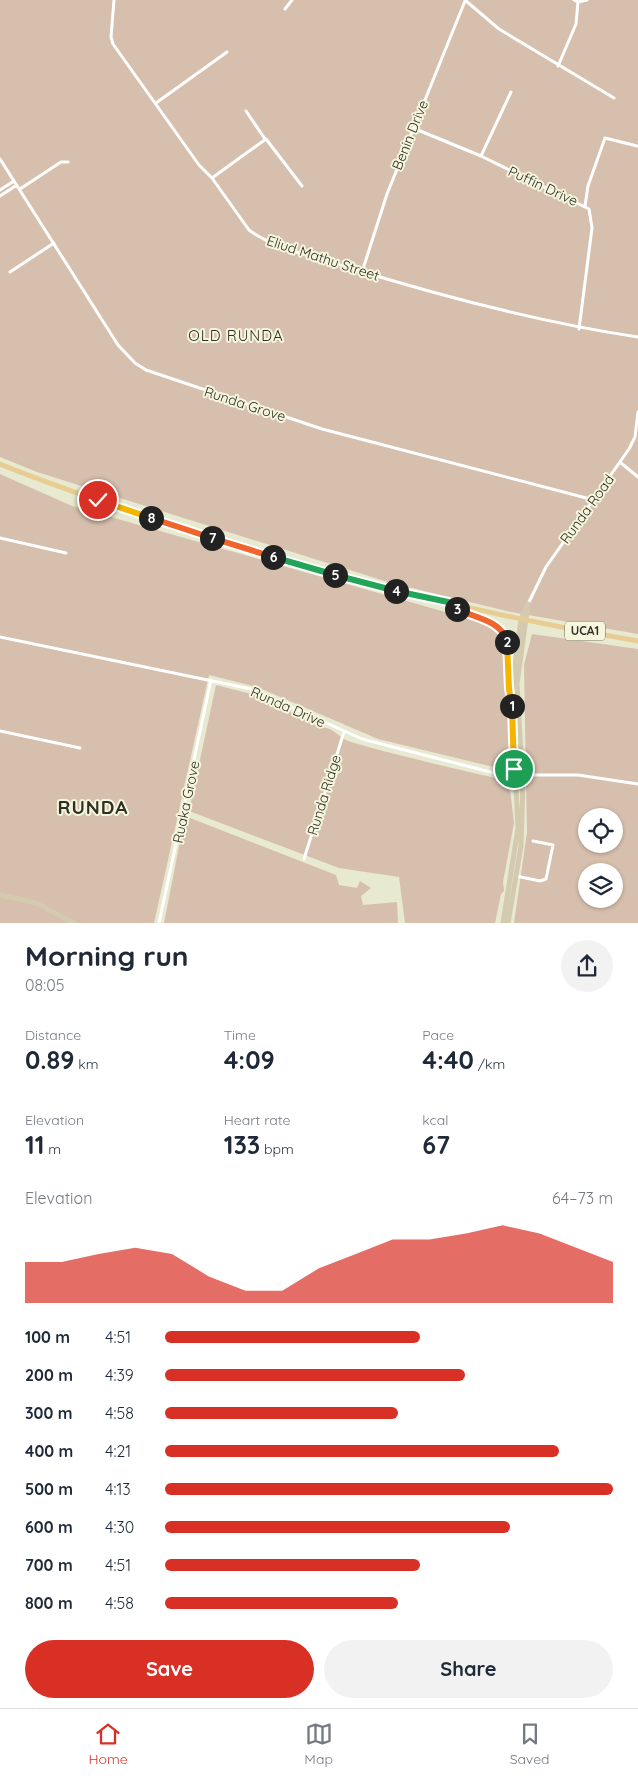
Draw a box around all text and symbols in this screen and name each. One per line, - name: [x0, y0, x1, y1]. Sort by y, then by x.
- street label: Benin Drive: [388, 97, 432, 173]
- street label: Puffin Drive: [505, 162, 581, 210]
- street label: Eliud Mathu Street: [264, 231, 382, 285]
- district label: OLD RUNDA: [188, 326, 284, 345]
- street label: Runda Grove: [202, 382, 288, 426]
- street label: Runda Road: [556, 471, 618, 547]
- pin: [77, 479, 119, 521]
- icon: check: [84, 486, 112, 514]
- pin: 8: [138, 506, 164, 530]
- text: 8: [148, 509, 155, 527]
- pin: 7: [200, 526, 224, 550]
- text: 7: [209, 529, 216, 547]
- pin: 6: [260, 544, 286, 570]
- text: 6: [270, 548, 277, 566]
- pin: 5: [322, 562, 348, 588]
- text: 5: [331, 566, 340, 584]
- pin: 4: [384, 578, 408, 604]
- text: 4: [392, 582, 401, 600]
- pin: 3: [444, 596, 470, 622]
- text: 3: [454, 600, 461, 618]
- road number: UCA1: [565, 622, 605, 640]
- pin: 2: [494, 630, 520, 654]
- text: 2: [504, 633, 511, 651]
- street label: Runda Drive: [248, 683, 328, 731]
- pin: 1: [500, 694, 524, 718]
- text: 1: [510, 697, 515, 715]
- pin: [493, 748, 535, 790]
- street label: Runda Ridge: [303, 752, 345, 837]
- icon: arrive: [500, 755, 528, 783]
- street label: Ruaka Grove: [168, 759, 204, 845]
- district label: RUNDA: [58, 795, 128, 819]
- map controls: [578, 808, 623, 908]
- button: locate: [578, 808, 623, 853]
- button: layers: [578, 863, 623, 908]
- text: Morning run: [25, 938, 189, 973]
- button: share: [561, 940, 613, 992]
- text: 08:05: [25, 975, 64, 995]
- text: Distance: [25, 1026, 81, 1044]
- text: Time: [224, 1026, 256, 1044]
- text: Pace: [422, 1026, 454, 1044]
- text: 0.89: [25, 1044, 74, 1075]
- text: 4:09: [224, 1044, 275, 1075]
- text: 4:40: [422, 1044, 474, 1075]
- text: km: [74, 1055, 99, 1073]
- text: /km: [474, 1055, 505, 1073]
- text: Elevation: [25, 1111, 84, 1129]
- text: Heart rate: [224, 1111, 290, 1129]
- text: kcal: [422, 1111, 448, 1129]
- text: 11: [25, 1129, 44, 1160]
- text: 133: [224, 1129, 260, 1160]
- text: 67: [422, 1129, 450, 1160]
- text: m: [44, 1140, 61, 1158]
- text: bpm: [260, 1140, 294, 1158]
- text: Elevation: [25, 1188, 92, 1208]
- text: 64–73 m: [552, 1188, 613, 1208]
- text: 100 m: [25, 1327, 70, 1347]
- text: 4:51: [105, 1327, 131, 1347]
- text: 200 m: [25, 1365, 73, 1385]
- text: 4:39: [105, 1365, 134, 1385]
- text: 300 m: [25, 1403, 72, 1423]
- text: 4:58: [105, 1403, 134, 1423]
- text: 400 m: [25, 1441, 73, 1461]
- text: 4:21: [105, 1441, 131, 1461]
- text: 500 m: [25, 1479, 73, 1499]
- text: 4:13: [105, 1479, 131, 1499]
- text: 600 m: [25, 1517, 73, 1537]
- text: 4:30: [105, 1517, 134, 1537]
- text: 700 m: [25, 1555, 73, 1575]
- text: 4:51: [105, 1555, 131, 1575]
- text: 800 m: [25, 1593, 73, 1613]
- text: 4:58: [105, 1593, 134, 1613]
- button: Save: [25, 1640, 314, 1698]
- button: Share: [324, 1640, 613, 1698]
- tab: Home: [88, 1720, 128, 1768]
- tab: Map: [304, 1720, 333, 1768]
- tab: Saved: [510, 1720, 550, 1768]

